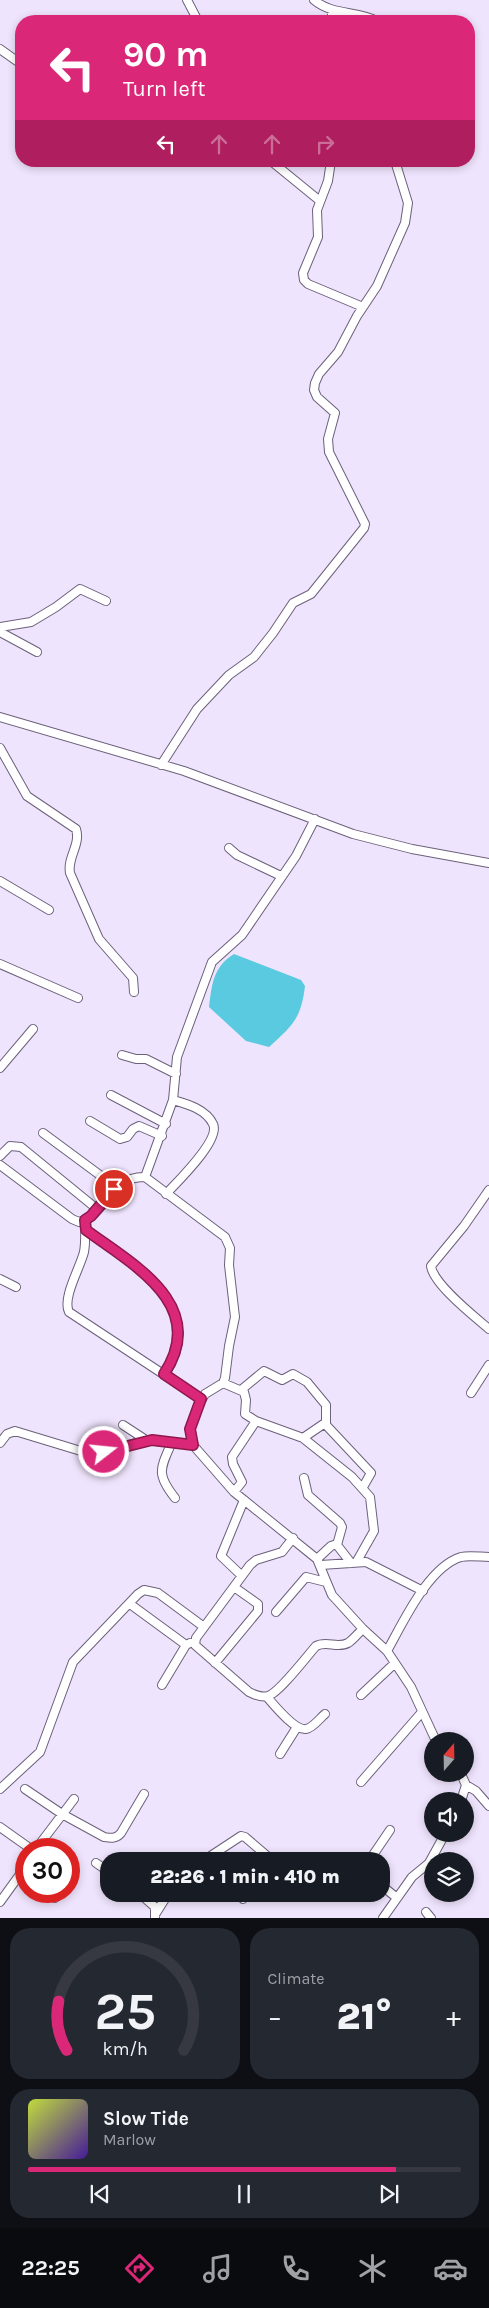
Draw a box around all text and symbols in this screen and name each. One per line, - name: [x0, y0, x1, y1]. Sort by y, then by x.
- text: 90 m: [123, 34, 209, 75]
- icon: left: [40, 35, 105, 100]
- text: Turn left: [123, 76, 206, 102]
- icon: left: [152, 130, 180, 158]
- icon: ahead: [205, 130, 233, 158]
- icon: ahead: [258, 130, 286, 158]
- icon: right: [311, 130, 339, 158]
- pin: [93, 1168, 135, 1210]
- icon: arrive: [100, 1175, 128, 1203]
- position arrow: [77, 1425, 129, 1477]
- north arrow: [424, 1732, 474, 1782]
- map controls: [424, 1732, 474, 1902]
- button: sound: [424, 1792, 474, 1842]
- speed limit sign: 30: [15, 1838, 80, 1903]
- button: layers: [424, 1852, 474, 1902]
- text: 22:26 · 1 min · 410 m: [150, 1866, 340, 1888]
- text: Climate: [268, 1969, 325, 1988]
- text: 25: [94, 1981, 156, 2042]
- text: 21°: [337, 1994, 392, 2039]
- text: −: [268, 2000, 282, 2033]
- text: +: [446, 2000, 461, 2033]
- text: km/h: [102, 2039, 147, 2060]
- text: Slow Tide: [103, 2108, 189, 2130]
- text: Marlow: [103, 2130, 156, 2149]
- icon: previous: [86, 2180, 114, 2208]
- icon: pause: [230, 2180, 258, 2208]
- icon: next: [375, 2180, 403, 2208]
- icon: directions: [122, 2251, 157, 2286]
- icon: music: [200, 2251, 235, 2286]
- icon: phone: [278, 2251, 313, 2286]
- icon: climate: [355, 2251, 390, 2286]
- icon: car: [433, 2251, 468, 2286]
- text: 22:25: [21, 2255, 80, 2281]

